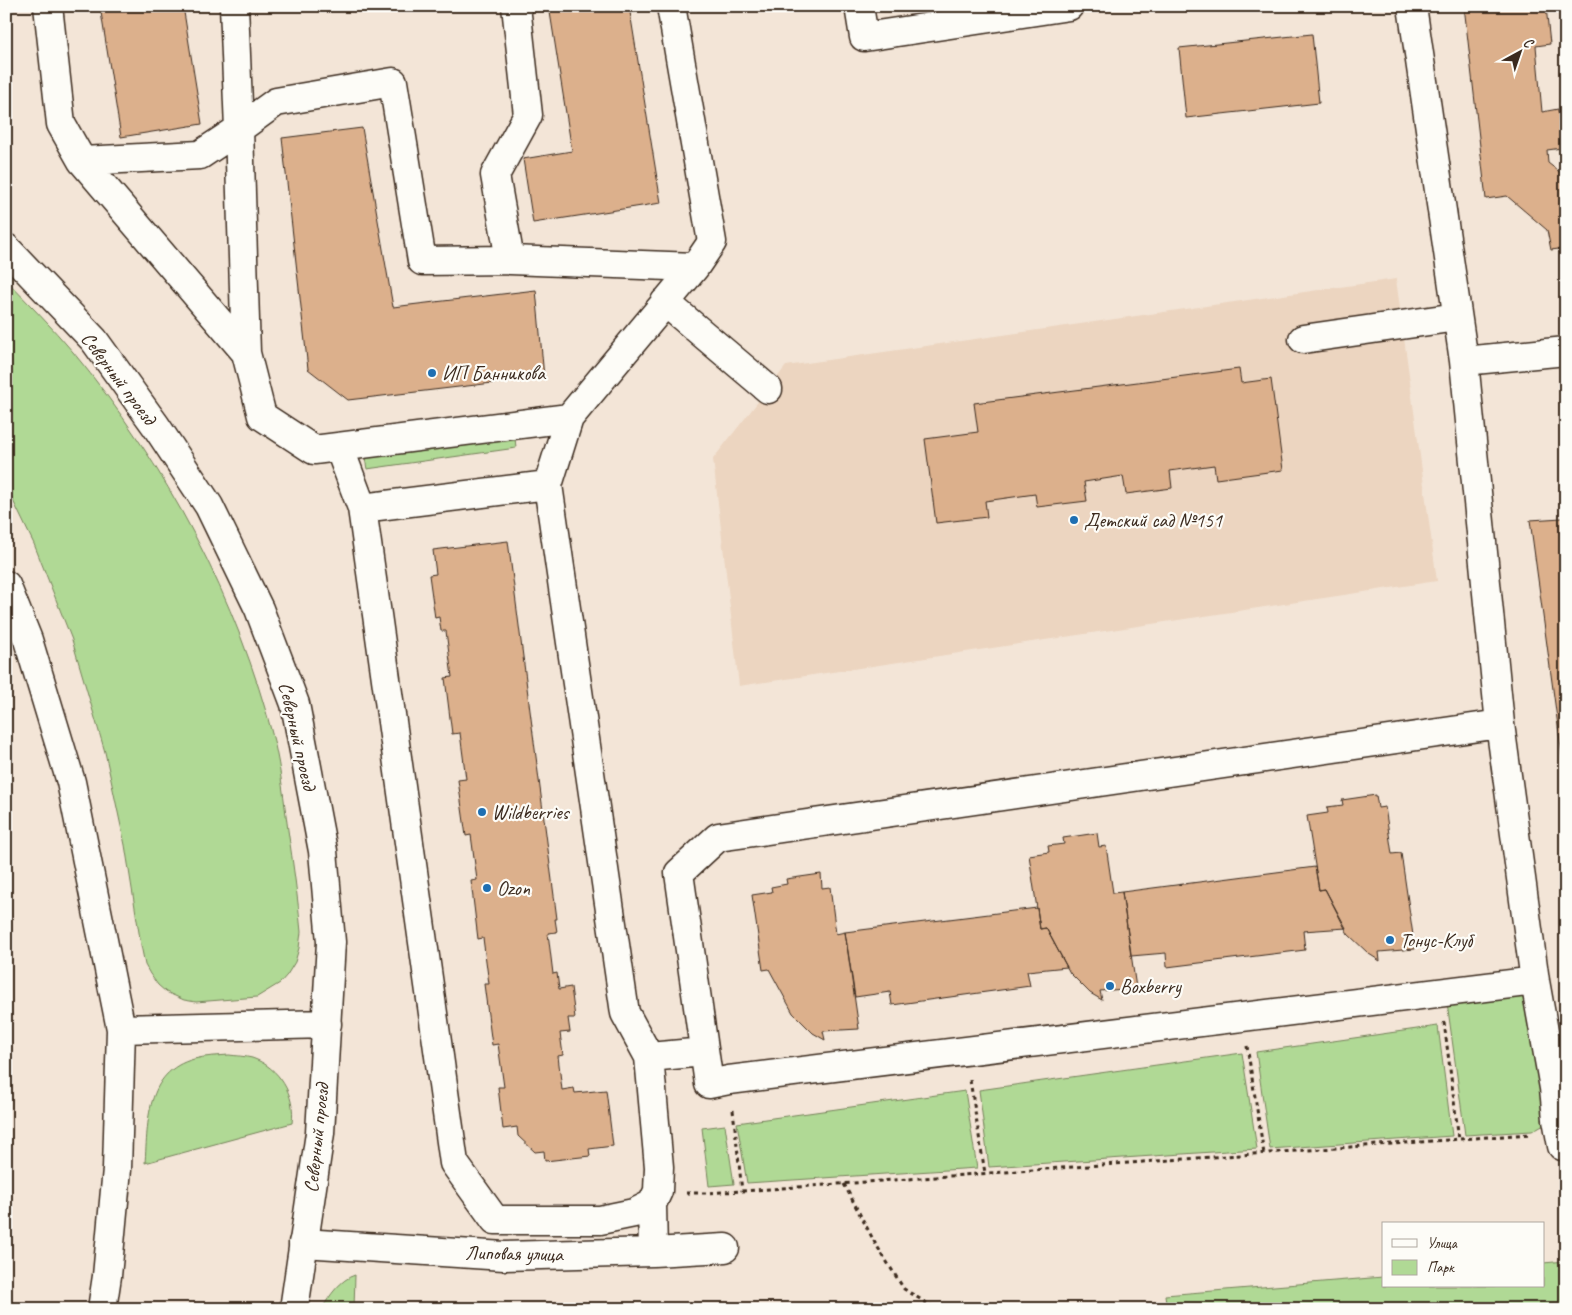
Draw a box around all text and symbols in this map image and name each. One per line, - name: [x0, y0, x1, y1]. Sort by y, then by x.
- north arrow: [1494, 28, 1544, 78]
- text: С: [1520, 34, 1538, 53]
- street label: Северный проезд: [76, 327, 163, 431]
- place label: ИП Банникова: [442, 361, 546, 386]
- marker: ИП Банникова: [426, 367, 438, 379]
- place label: Детский сад №151: [1084, 508, 1223, 533]
- marker: Детский сад №151: [1068, 514, 1080, 526]
- street label: Северный проезд: [273, 680, 322, 794]
- place label: Wildberries: [492, 800, 571, 825]
- marker: Wildberries: [476, 806, 488, 818]
- place label: Ozon: [497, 876, 531, 901]
- marker: Ozon: [481, 882, 493, 894]
- place label: Тонус-Клуб: [1400, 928, 1475, 953]
- marker: Тонус-Клуб: [1384, 934, 1396, 946]
- place label: Boxberry: [1120, 974, 1182, 999]
- marker: Boxberry: [1104, 980, 1116, 992]
- street label: Северный проезд: [298, 1080, 335, 1194]
- legend: [1382, 1222, 1544, 1288]
- text: Улица: [1427, 1234, 1458, 1253]
- street label: Липовая улица: [465, 1240, 564, 1267]
- text: Парк: [1427, 1258, 1455, 1277]

